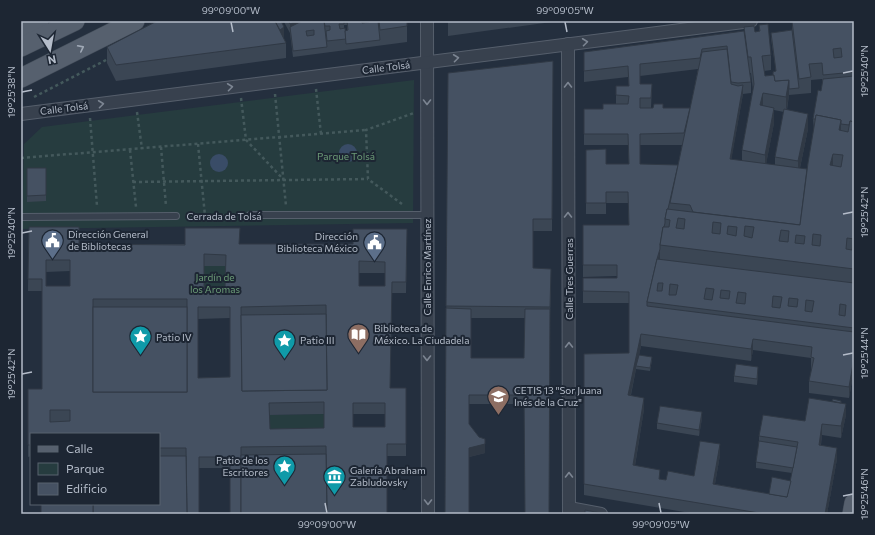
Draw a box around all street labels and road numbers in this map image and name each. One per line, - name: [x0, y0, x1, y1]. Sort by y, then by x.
- street label: Calle Tolsá: [361, 58, 411, 76]
- street label: Calle Tolsá: [39, 99, 89, 117]
- street label: Cerrada de Tolsá: [186, 210, 262, 222]
- street label: Calle Enrico Martínez: [421, 219, 433, 315]
- street label: Calle Tres Guerras: [563, 238, 575, 320]

